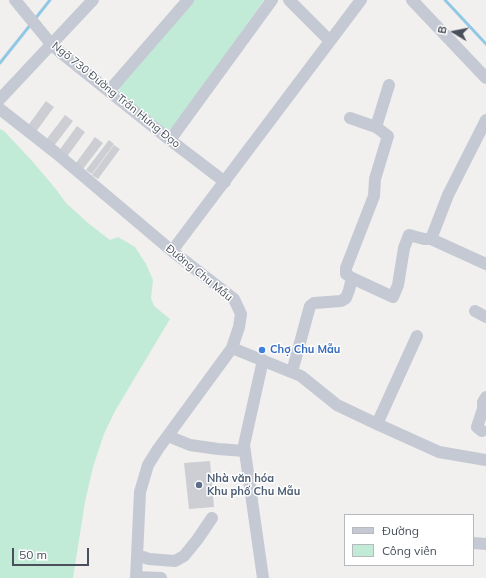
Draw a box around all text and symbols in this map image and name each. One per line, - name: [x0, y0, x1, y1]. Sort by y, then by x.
- north arrow: [434, 12, 474, 52]
- text: B: [435, 25, 450, 35]
- street label: Ngõ 730 Đường Trần Hưng Đạo: [49, 39, 183, 151]
- street label: Đường Chu Mẫu: [163, 242, 235, 304]
- place label: Chợ Chu Mẫu: [270, 343, 340, 357]
- marker: Chợ Chu Mẫu: [257, 345, 267, 355]
- place label: Nhà văn hóa Khu phố Chu Mẫu: [207, 472, 300, 498]
- marker: Nhà văn hóa Khu phố Chu Mẫu: [194, 480, 204, 490]
- legend: [344, 514, 474, 566]
- text: Đường: [382, 523, 419, 538]
- scale bar: [14, 540, 91, 566]
- text: Công viên: [382, 543, 437, 558]
- text: 50 m: [19, 547, 47, 562]

